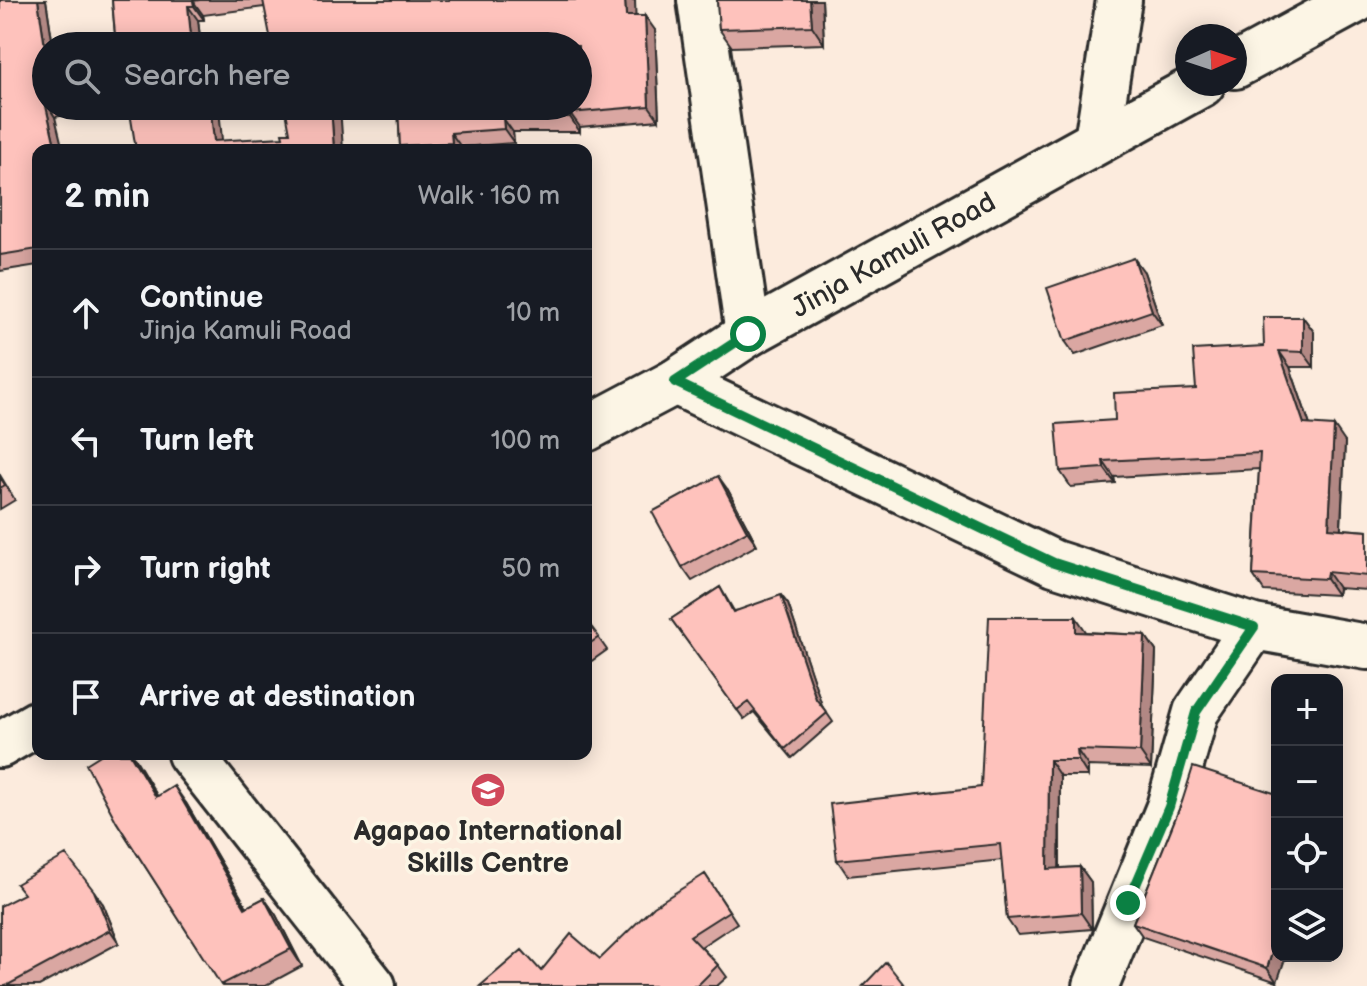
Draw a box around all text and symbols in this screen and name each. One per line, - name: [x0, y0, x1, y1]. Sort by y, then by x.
- north arrow: [1175, 24, 1247, 96]
- search box: [32, 32, 592, 120]
- icon: search: [60, 54, 104, 98]
- text: Search here: [124, 58, 290, 94]
- text: 2 min: [64, 176, 150, 217]
- text: Walk · 160 m: [418, 181, 560, 212]
- street label: Jinja Kamuli Road: [786, 186, 1001, 325]
- text: Continue: [140, 280, 263, 316]
- icon: ahead: [64, 291, 108, 335]
- text: 10 m: [506, 298, 560, 329]
- text: Jinja Kamuli Road: [140, 316, 352, 347]
- route start: [730, 316, 766, 352]
- icon: left: [64, 419, 108, 463]
- text: Turn left: [140, 423, 254, 459]
- text: 100 m: [491, 426, 560, 457]
- icon: right: [64, 547, 108, 591]
- text: Turn right: [140, 551, 271, 587]
- text: 50 m: [501, 554, 560, 585]
- map controls: [1271, 674, 1343, 962]
- button: +: [1271, 674, 1343, 746]
- icon: arrive: [64, 675, 108, 719]
- text: Arrive at destination: [140, 679, 416, 715]
- button: −: [1271, 746, 1343, 818]
- school or university icon: Agapao International Skills Centre: [469, 771, 507, 809]
- place label: Agapao International Skills Centre: [353, 815, 622, 880]
- button: locate: [1271, 818, 1343, 890]
- route end: [1110, 885, 1146, 921]
- button: layers: [1271, 890, 1343, 962]

